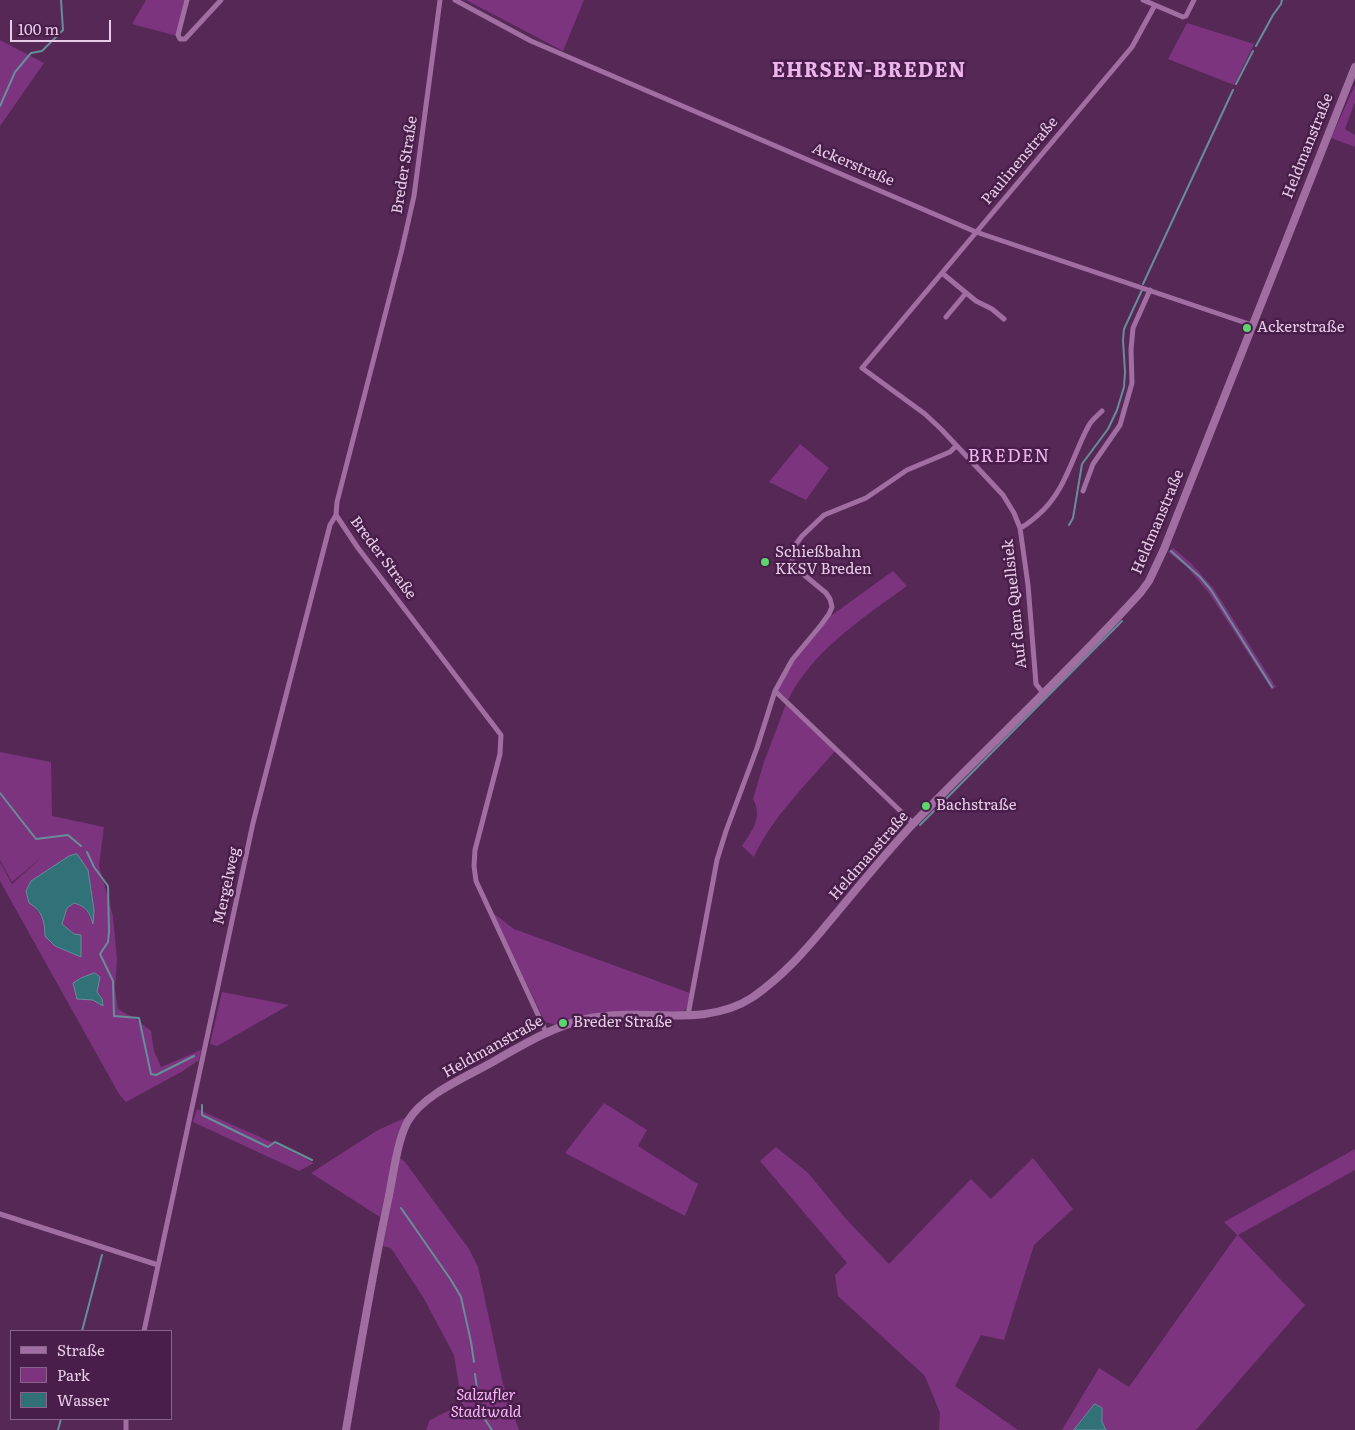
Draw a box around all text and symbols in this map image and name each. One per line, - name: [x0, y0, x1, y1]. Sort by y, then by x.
- scale bar: [12, 10, 114, 42]
- text: 100 m: [18, 17, 59, 40]
- district label: EHRSEN-BREDEN: [770, 59, 968, 83]
- street label: Heldmanstraße: [1279, 91, 1337, 201]
- street label: Paulinenstraße: [978, 113, 1062, 209]
- street label: Breder Straße: [388, 115, 422, 215]
- street label: Ackerstraße: [809, 140, 897, 190]
- place label: Ackerstraße: [1257, 319, 1345, 337]
- marker: Ackerstraße: [1241, 322, 1253, 334]
- district label: BREDEN: [967, 446, 1051, 468]
- street label: Heldmanstraße: [1128, 467, 1188, 577]
- street label: Breder Straße: [346, 513, 420, 603]
- street label: Auf dem Quellsiek: [999, 538, 1031, 670]
- place label: Schießbahn KKSV Breden: [775, 544, 872, 579]
- marker: Schießbahn KKSV Breden: [759, 556, 771, 568]
- place label: Bachstraße: [936, 797, 1017, 815]
- marker: Bachstraße: [920, 800, 932, 812]
- street label: Heldmanstraße: [826, 808, 912, 904]
- street label: Mergelweg: [210, 846, 244, 926]
- street label: Heldmanstraße: [440, 1012, 546, 1082]
- place label: Breder Straße: [573, 1014, 672, 1032]
- marker: Breder Straße: [557, 1017, 569, 1029]
- legend: [10, 1330, 172, 1420]
- text: Straße: [57, 1338, 105, 1361]
- text: Park: [57, 1363, 90, 1386]
- park label: Salzufler Stadtwald: [451, 1387, 521, 1422]
- text: Wasser: [57, 1388, 109, 1411]

